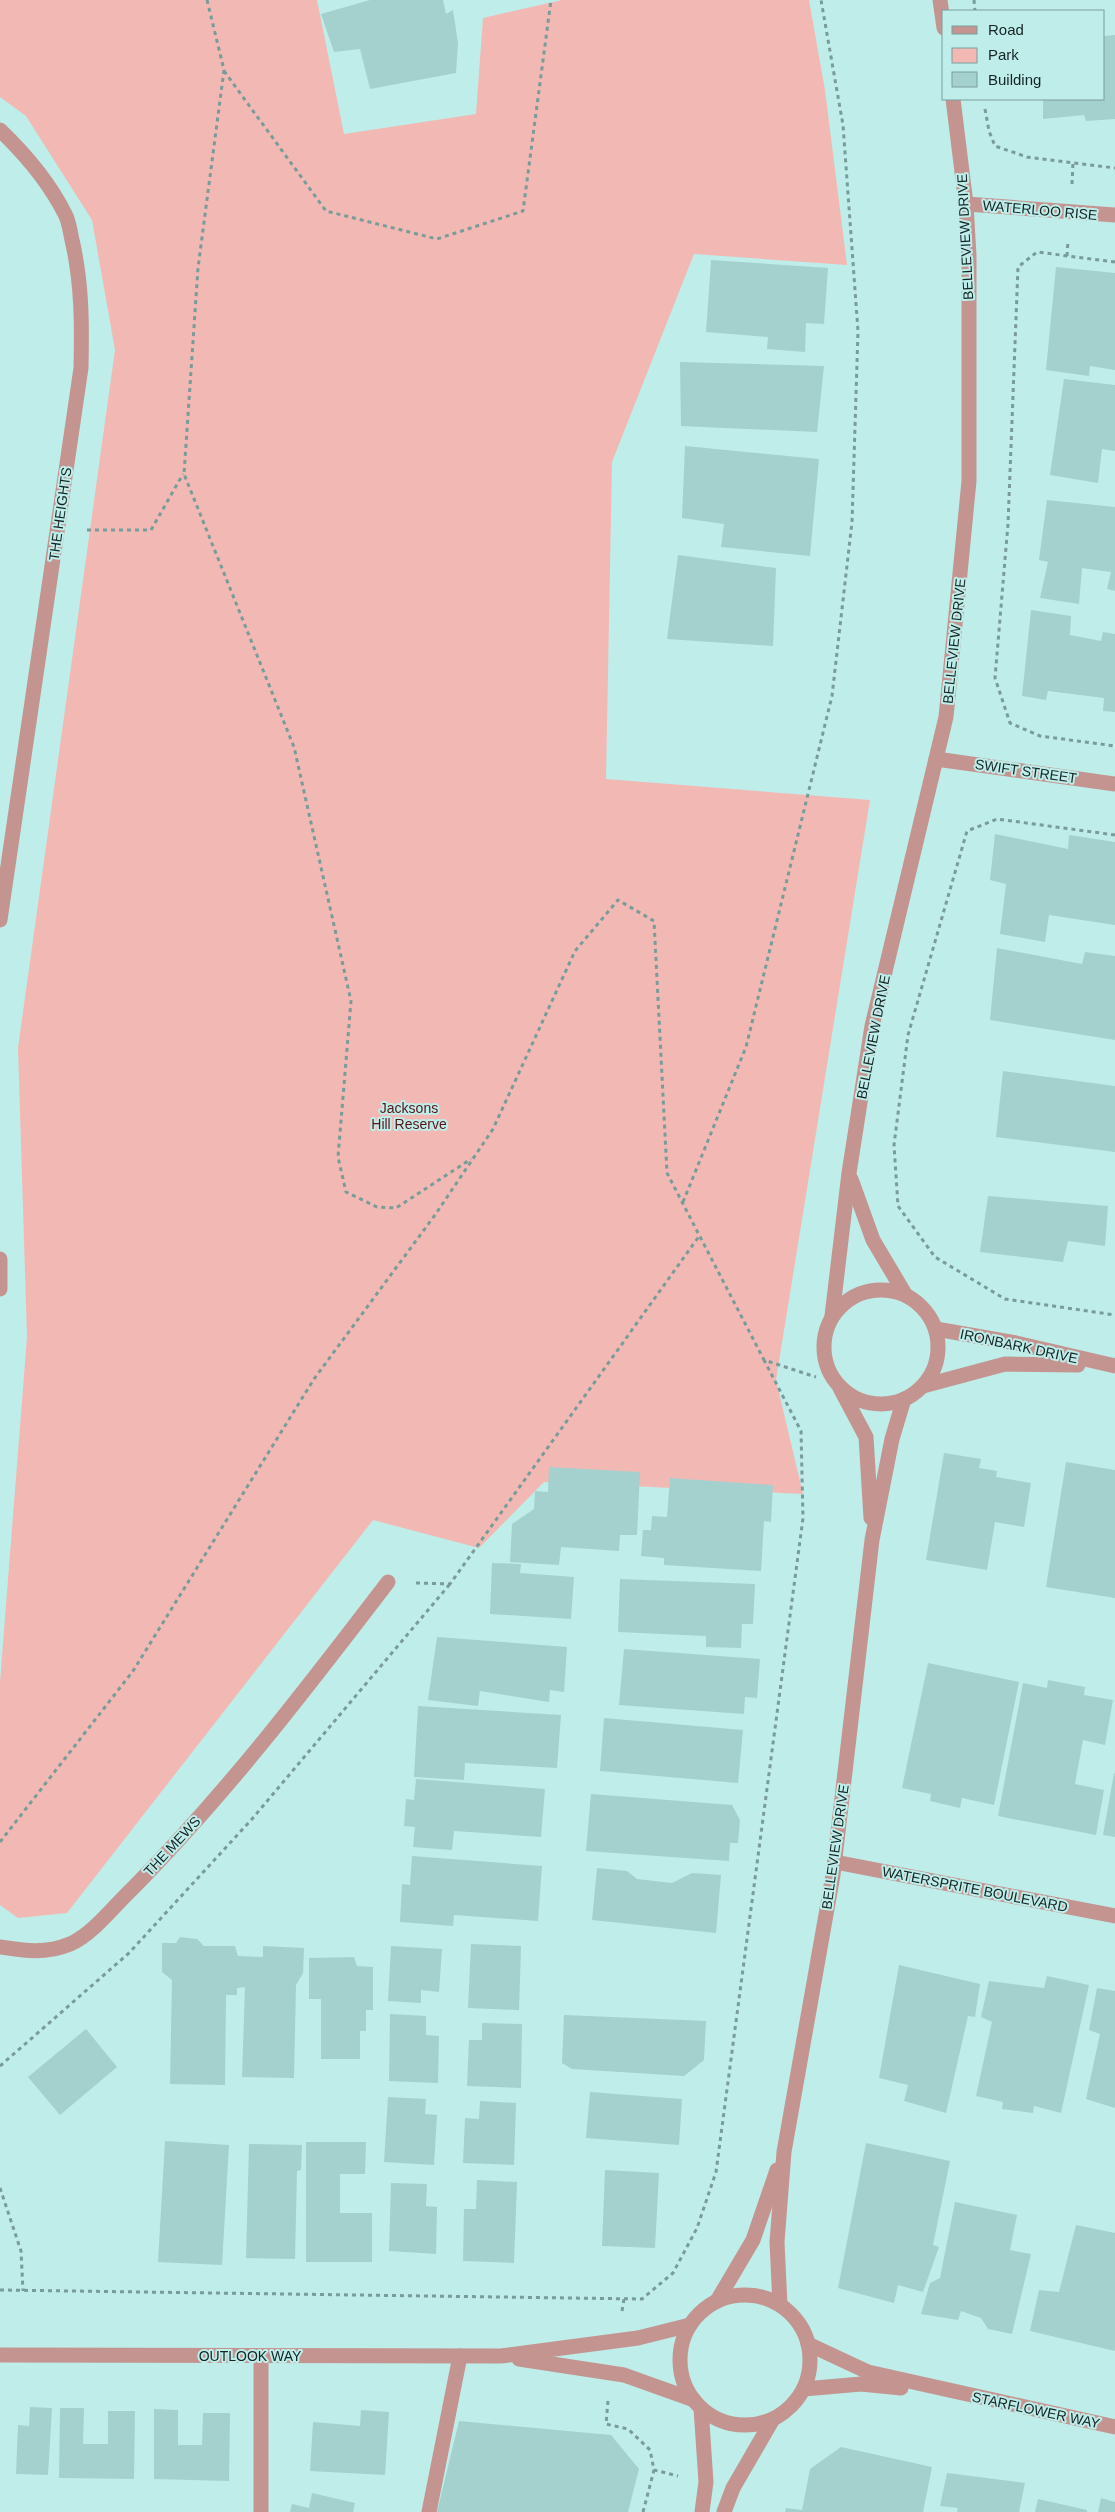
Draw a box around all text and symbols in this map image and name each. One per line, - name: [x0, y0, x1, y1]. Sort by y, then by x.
- legend: [942, 10, 1105, 100]
- text: Road: [988, 21, 1024, 38]
- text: Park: [988, 46, 1019, 63]
- text: Building: [988, 71, 1041, 88]
- street label: BELLEVIEW DRIVE: [954, 174, 976, 300]
- street label: WATERLOO RISE: [982, 197, 1098, 223]
- street label: THE HEIGHTS: [46, 466, 74, 562]
- street label: BELLEVIEW DRIVE: [939, 577, 969, 705]
- street label: SWIFT STREET: [974, 756, 1078, 786]
- street label: BELLEVIEW DRIVE: [853, 974, 893, 1100]
- park label: Jacksons Hill Reserve: [371, 1100, 447, 1132]
- street label: IRONBARK DRIVE: [959, 1326, 1079, 1366]
- street label: BELLEVIEW DRIVE: [818, 1783, 852, 1911]
- street label: THE MEWS: [140, 1813, 204, 1879]
- street label: WATERSPRITE BOULEVARD: [881, 1863, 1069, 1915]
- street label: OUTLOOK WAY: [199, 2348, 302, 2364]
- street label: STARFLOWER WAY: [971, 2389, 1102, 2432]

